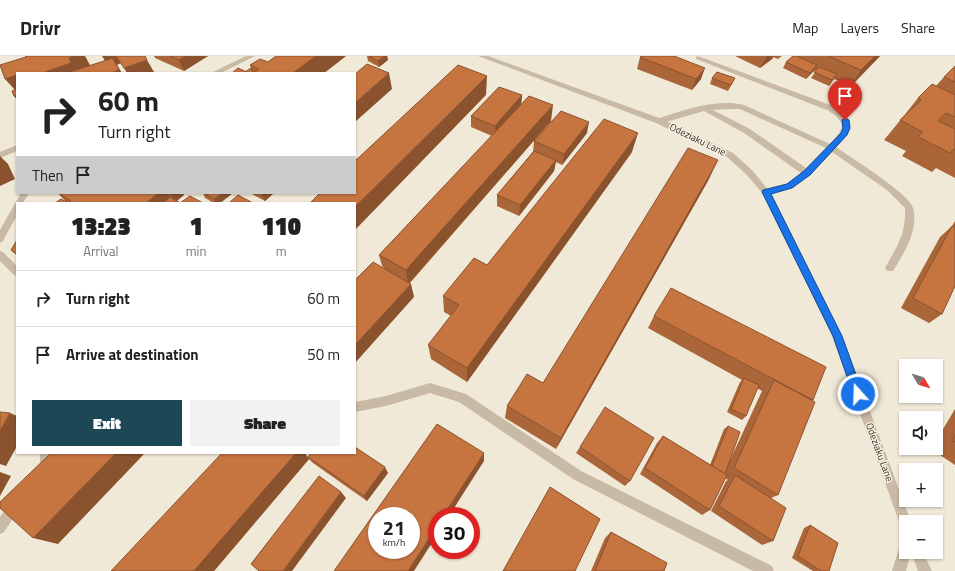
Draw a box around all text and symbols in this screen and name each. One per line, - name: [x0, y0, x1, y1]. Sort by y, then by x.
- text: Drivr: [20, 13, 61, 42]
- text: Map: [792, 17, 818, 38]
- text: Layers: [840, 17, 879, 38]
- text: Share: [901, 17, 935, 38]
- text: 60 m: [98, 79, 159, 122]
- pin: [828, 79, 862, 120]
- icon: arrive: [834, 85, 856, 107]
- icon: right: [32, 88, 84, 140]
- text: Turn right: [98, 118, 171, 145]
- street label: Odeziaku Lane: [667, 119, 729, 160]
- text: Then: [32, 164, 64, 187]
- icon: arrive: [72, 164, 94, 186]
- text: 13:23: [71, 208, 131, 244]
- text: 1: [189, 208, 203, 244]
- text: 110: [261, 208, 301, 244]
- text: Arrival: [83, 241, 118, 261]
- text: min: [186, 241, 206, 261]
- text: m: [276, 241, 287, 261]
- text: Turn right: [66, 287, 130, 310]
- text: 60 m: [307, 287, 340, 310]
- icon: right: [32, 288, 54, 310]
- text: Arrive at destination: [66, 343, 199, 366]
- text: 50 m: [307, 343, 340, 366]
- icon: arrive: [32, 344, 54, 366]
- north arrow: [899, 359, 943, 403]
- map controls: [899, 359, 943, 559]
- position arrow: [837, 373, 879, 415]
- button: Exit: [32, 400, 182, 446]
- button: Share: [190, 400, 340, 446]
- button: sound: [899, 411, 943, 455]
- street label: Odeziaku Lane: [862, 421, 897, 483]
- button: +: [899, 463, 943, 507]
- speed limit sign: 30: [428, 507, 480, 559]
- text: 21: [383, 512, 405, 543]
- button: −: [899, 515, 943, 559]
- text: km/h: [383, 535, 405, 550]

